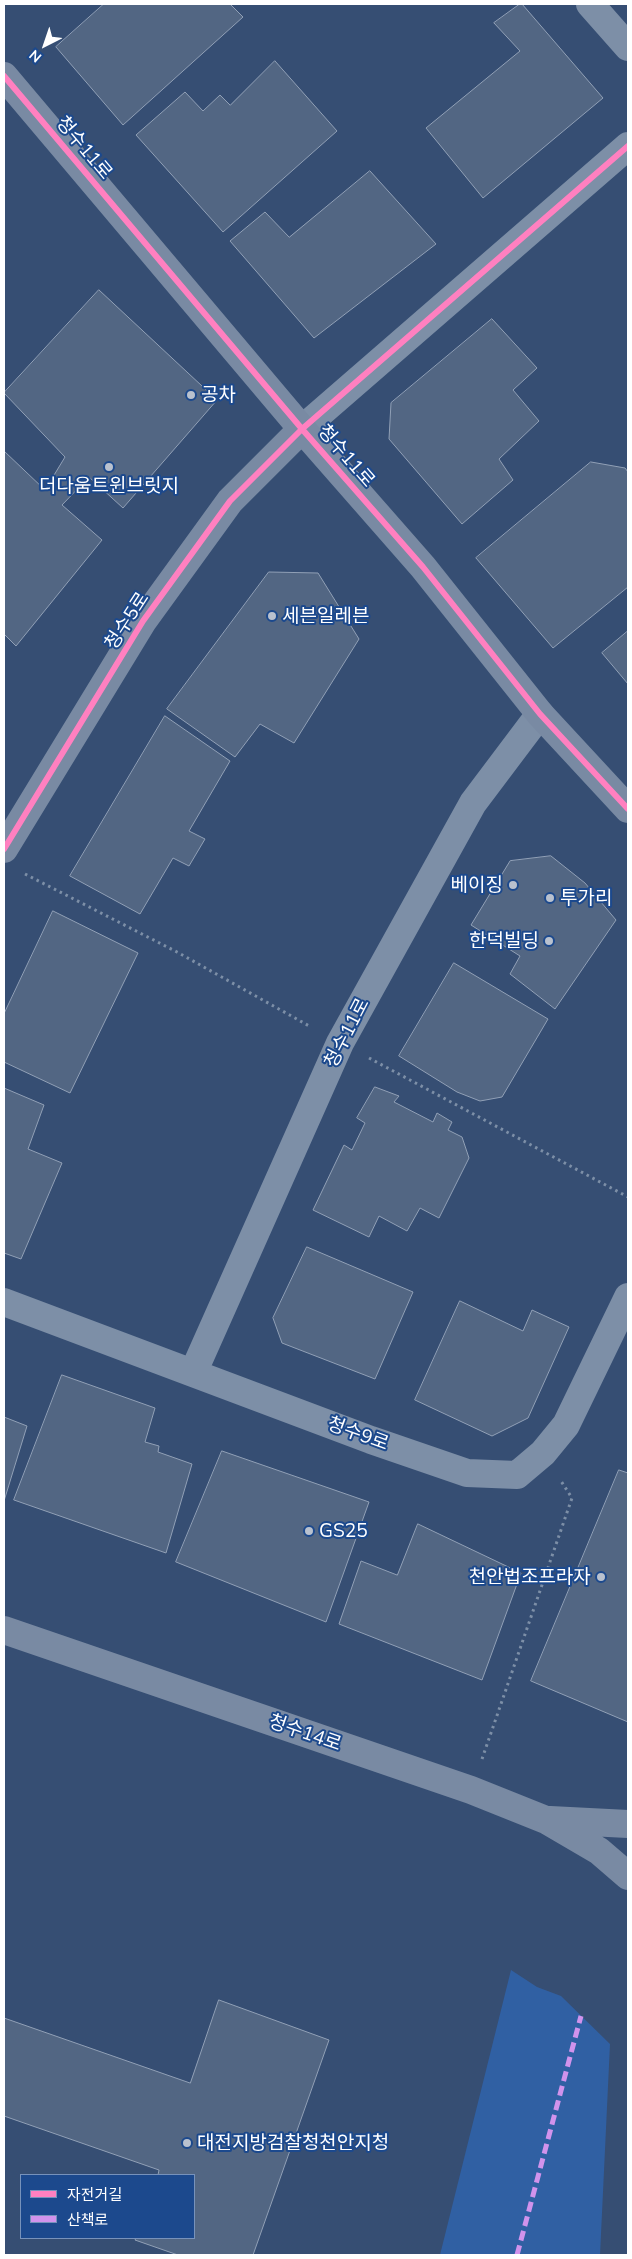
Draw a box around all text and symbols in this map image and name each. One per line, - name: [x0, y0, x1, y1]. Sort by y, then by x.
- north arrow: [20, 20, 70, 70]
- text: N: [25, 46, 45, 67]
- street label: 청수11로: [51, 112, 117, 184]
- place label: 공차: [201, 384, 236, 406]
- marker: 공차: [185, 389, 197, 401]
- street label: 청수11로: [313, 420, 379, 492]
- marker: 더다움트윈브릿지: [103, 461, 115, 473]
- place label: 더다움트윈브릿지: [39, 475, 179, 497]
- street label: 청수5로: [100, 588, 154, 654]
- place label: 세븐일레븐: [282, 605, 369, 627]
- marker: 세븐일레븐: [266, 610, 278, 622]
- place label: 베이징: [451, 874, 503, 896]
- marker: 베이징: [507, 879, 519, 891]
- place label: 투가리: [560, 887, 612, 909]
- marker: 투가리: [544, 892, 556, 904]
- place label: 한덕빌딩: [469, 930, 539, 952]
- marker: 한덕빌딩: [543, 935, 555, 947]
- street label: 청수11로: [320, 994, 374, 1072]
- street label: 청수9로: [324, 1412, 392, 1456]
- place label: GS25: [319, 1520, 368, 1542]
- marker: GS25: [303, 1525, 315, 1537]
- place label: 천안법조프라자: [469, 1566, 591, 1588]
- marker: 천안법조프라자: [595, 1571, 607, 1583]
- street label: 청수14로: [266, 1710, 344, 1756]
- place label: 대전지방검찰청천안지청: [197, 2132, 389, 2154]
- marker: 대전지방검찰청천안지청: [181, 2137, 193, 2149]
- legend: [20, 2174, 195, 2239]
- text: 자전거길: [67, 2185, 122, 2204]
- text: 산책로: [67, 2210, 108, 2229]

